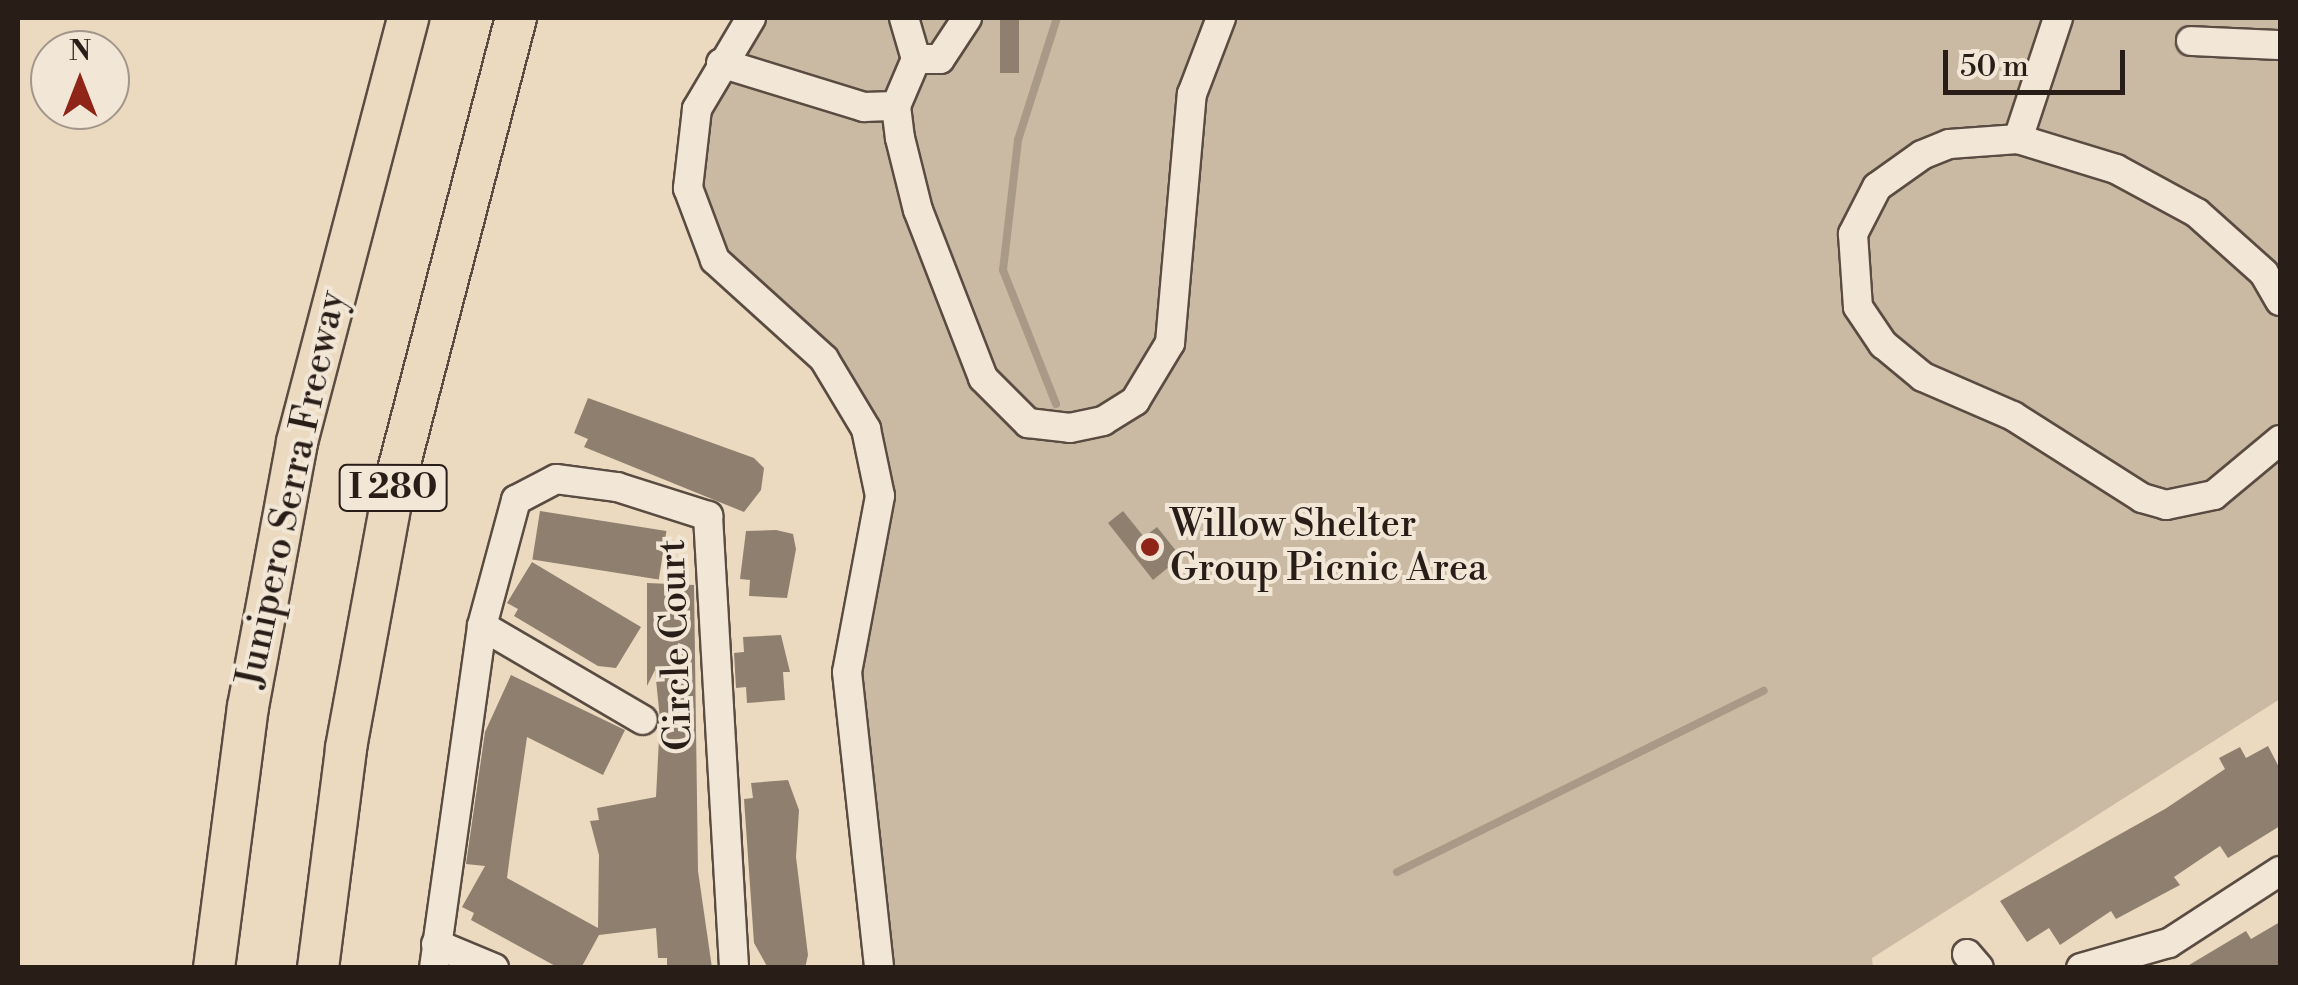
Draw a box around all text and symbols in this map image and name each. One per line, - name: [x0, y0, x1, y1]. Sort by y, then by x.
- north arrow: [30, 30, 130, 130]
- scale bar: [1948, 30, 2130, 92]
- text: N: [69, 34, 91, 69]
- text: 50 m: [1960, 48, 2029, 86]
- street label: Junipero Serra Freeway: [228, 287, 356, 691]
- road number: I 280: [338, 458, 448, 518]
- place label: Willow Shelter Group Picnic Area: [1170, 502, 1487, 592]
- marker: Willow Shelter Group Picnic Area: [1139, 536, 1161, 558]
- street label: Circle Court: [650, 538, 702, 752]

